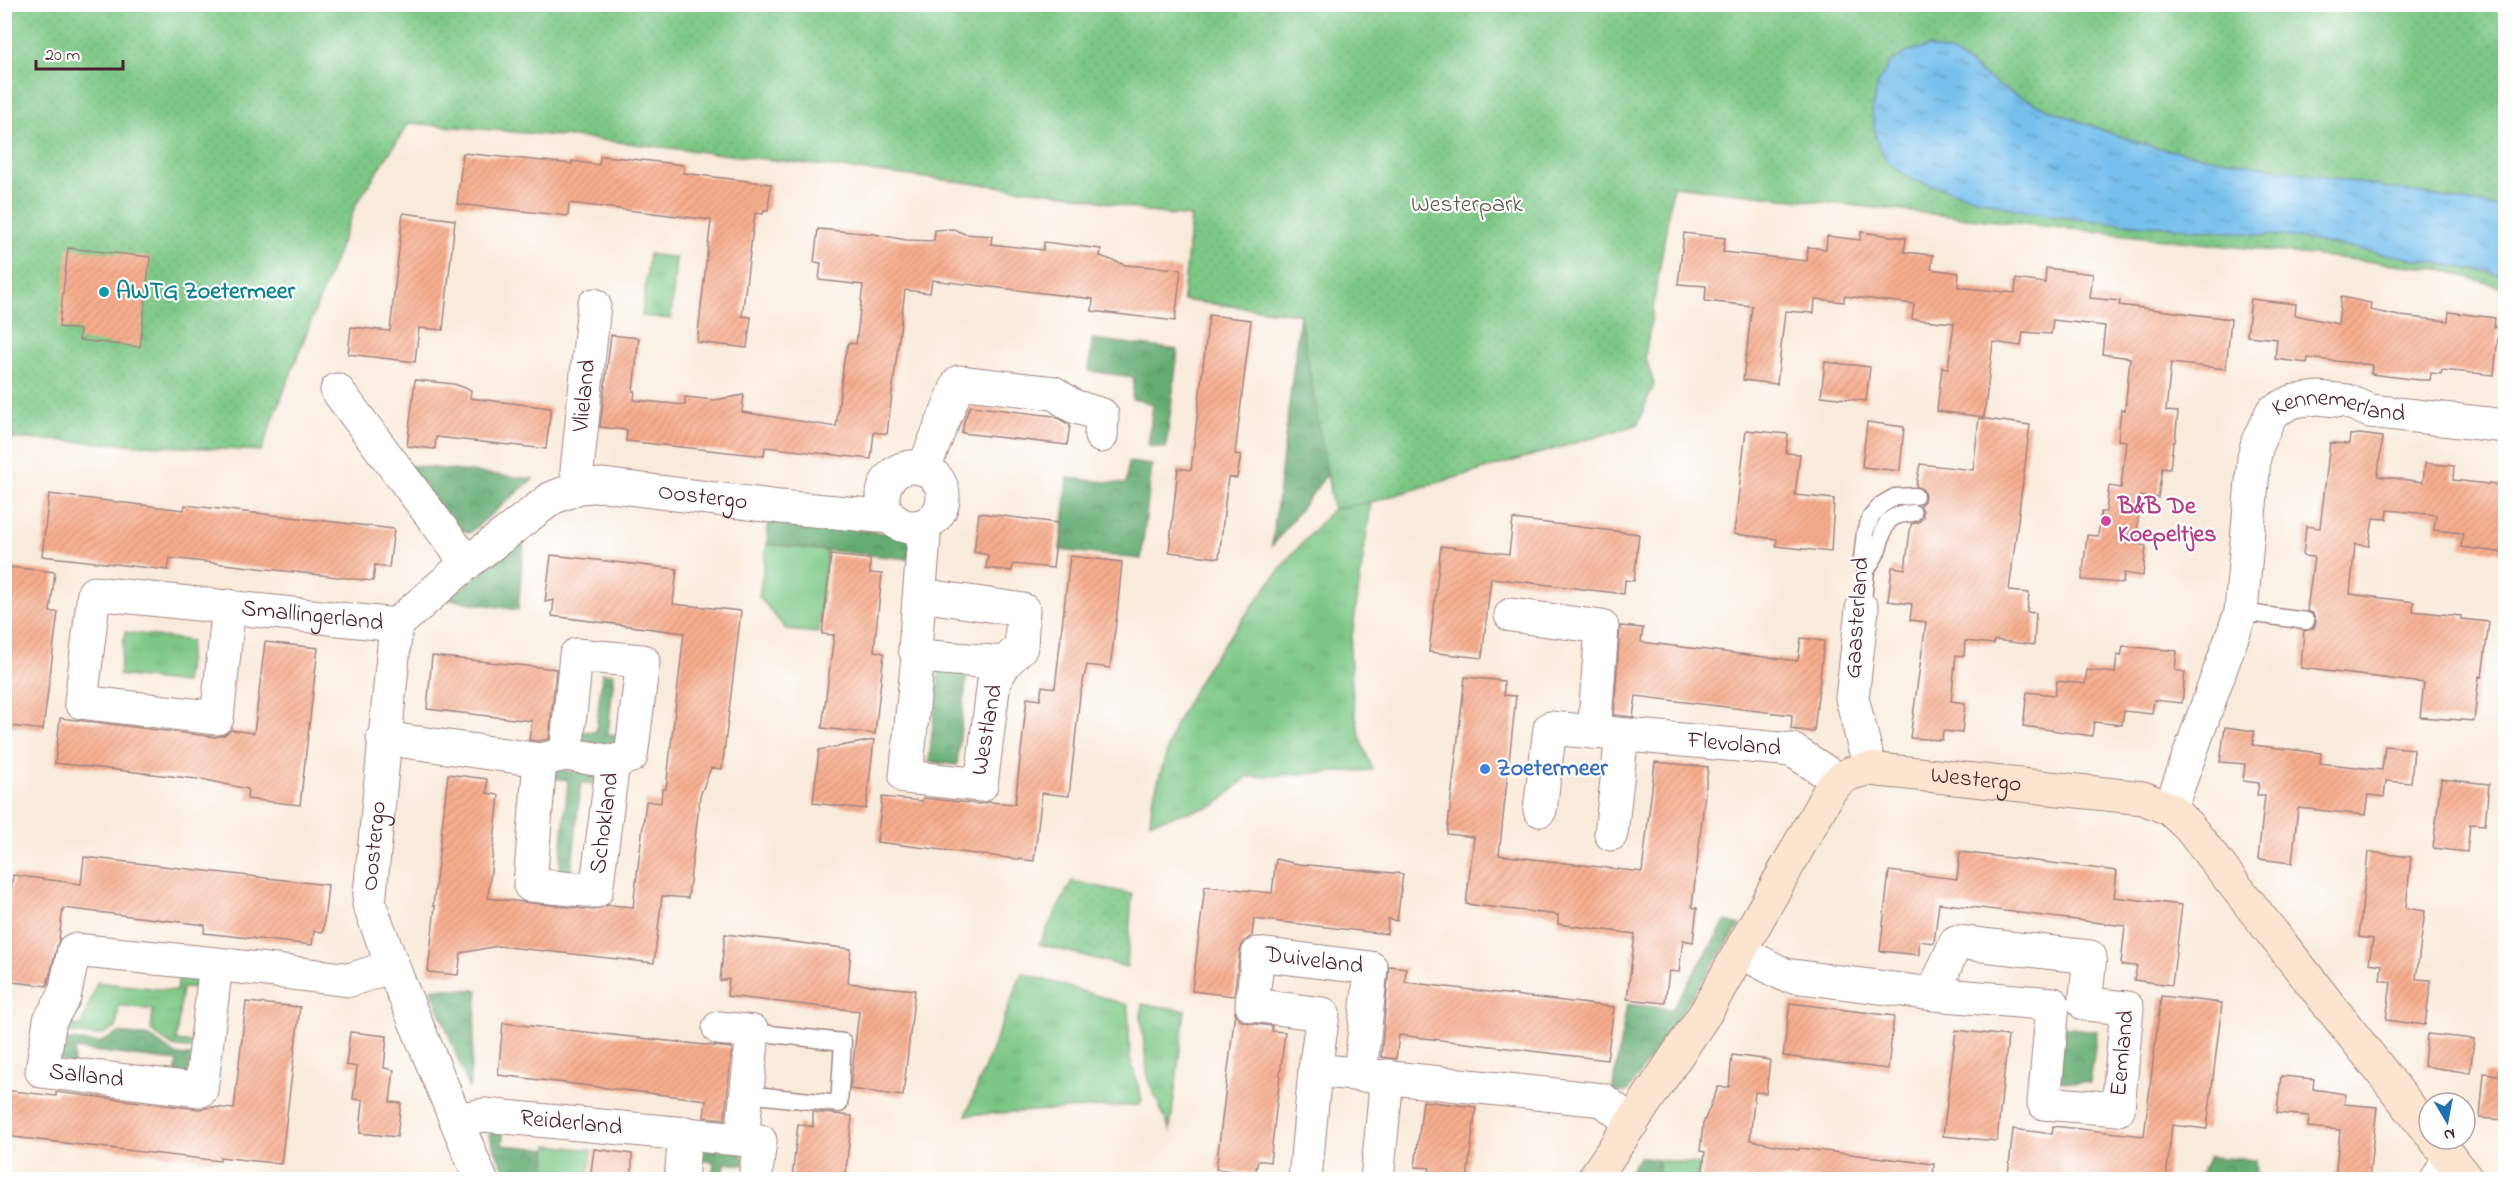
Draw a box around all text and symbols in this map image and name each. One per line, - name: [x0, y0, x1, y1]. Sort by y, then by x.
- scale bar: [36, 33, 123, 71]
- text: 20 m: [45, 43, 80, 69]
- park label: Westerpark: [1411, 188, 1523, 223]
- place label: AWTG Zoetermeer: [116, 275, 295, 310]
- marker: AWTG Zoetermeer: [97, 285, 111, 299]
- street label: Vlieland: [563, 357, 606, 435]
- street label: Kennemerland: [2266, 381, 2408, 432]
- street label: Oostergo: [656, 474, 749, 520]
- place label: B&B De Koepeltjes: [2117, 490, 2217, 553]
- marker: B&B De Koepeltjes: [2099, 514, 2113, 528]
- street label: Gaasterland: [1836, 556, 1880, 680]
- street label: Smallingerland: [240, 591, 386, 641]
- street label: Westland: [963, 681, 1013, 778]
- street label: Flevoland: [1685, 723, 1783, 766]
- place label: Zoetermeer: [1497, 752, 1608, 787]
- street label: Westergo: [1929, 758, 2023, 802]
- marker: Zoetermeer: [1478, 762, 1492, 776]
- street label: Schokland: [581, 770, 629, 876]
- street label: Oostergo: [353, 800, 396, 893]
- street label: Duiveland: [1262, 937, 1366, 984]
- street label: Eemland: [2102, 1008, 2144, 1098]
- street label: Salland: [47, 1054, 126, 1098]
- north arrow: [2417, 1091, 2477, 1151]
- street label: Reiderland: [519, 1101, 624, 1145]
- text: N: [2442, 1121, 2457, 1147]

